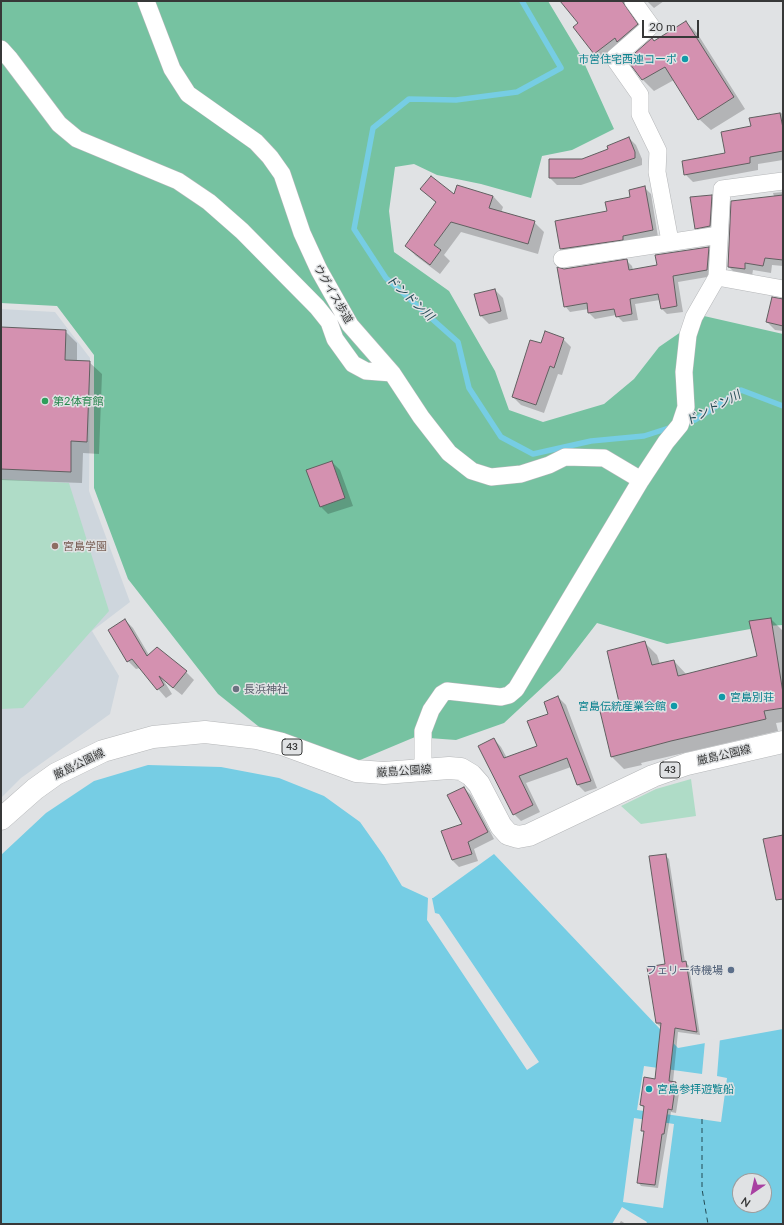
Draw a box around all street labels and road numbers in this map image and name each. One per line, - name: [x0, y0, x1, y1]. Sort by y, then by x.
- street label: ウグイス歩道: [311, 262, 355, 326]
- road number: 43: [282, 739, 302, 755]
- street label: 厳島公園線: [696, 742, 752, 768]
- street label: 厳島公園線: [51, 746, 107, 782]
- street label: 厳島公園線: [376, 762, 432, 780]
- road number: 43: [660, 762, 680, 778]

